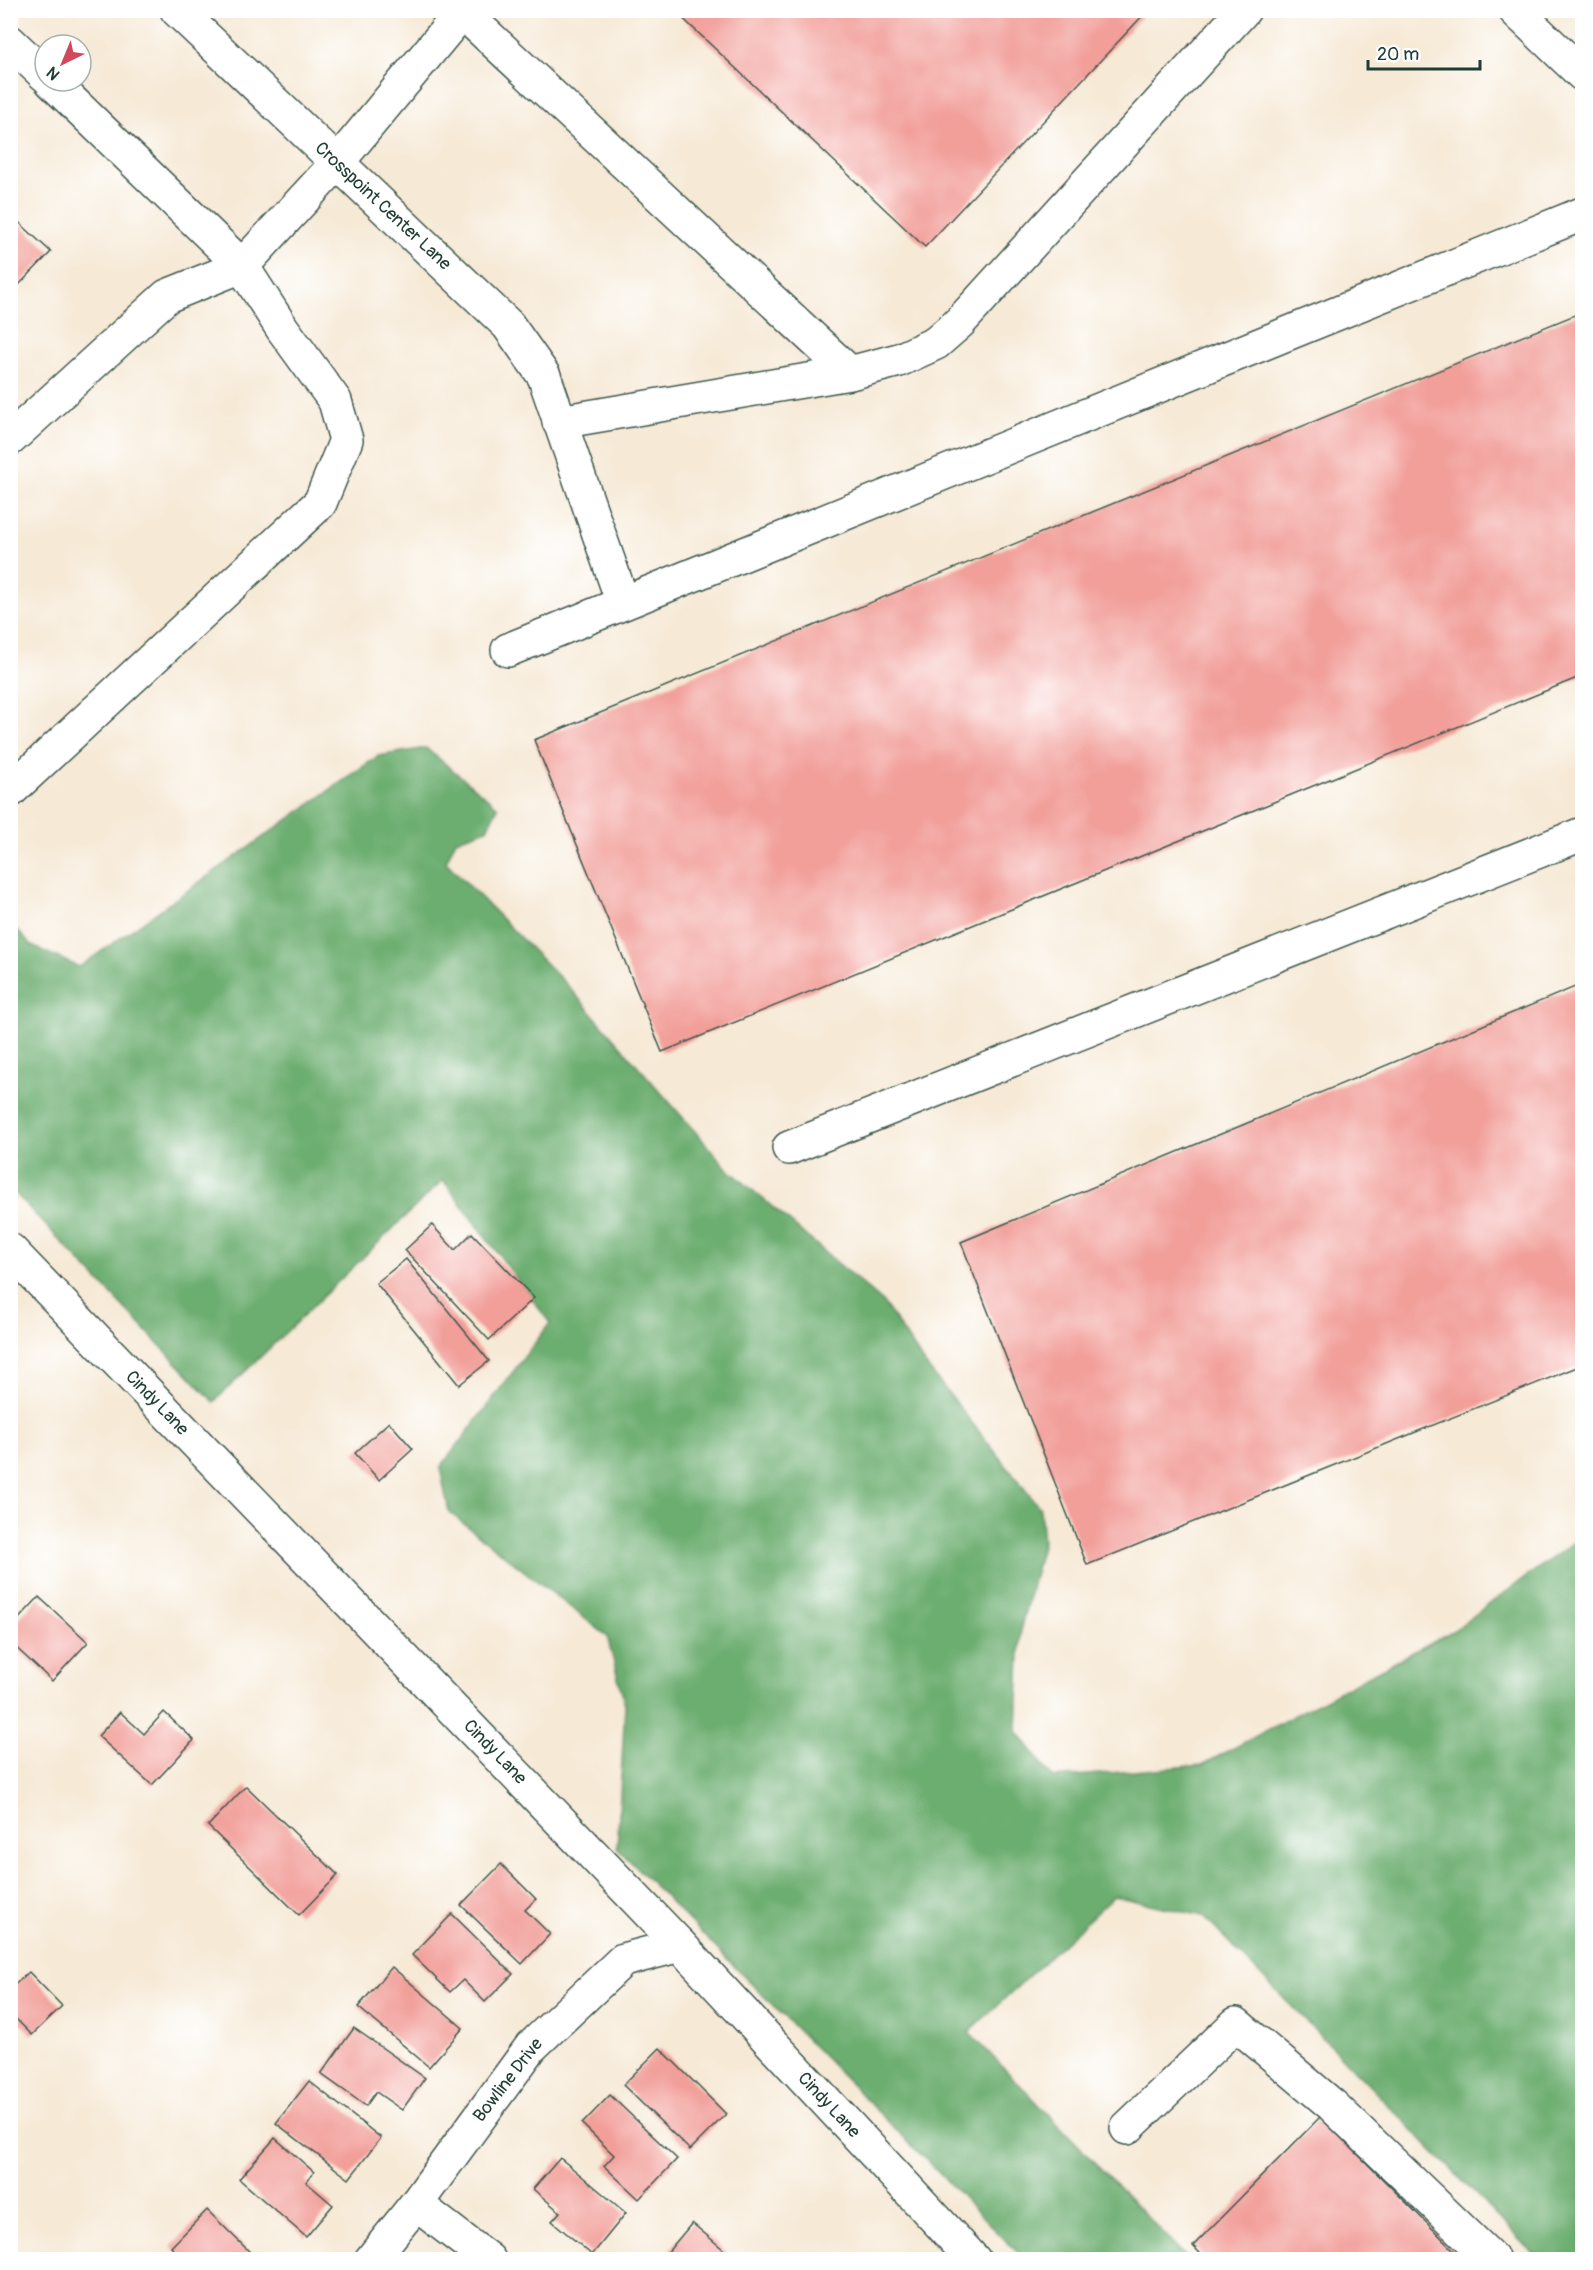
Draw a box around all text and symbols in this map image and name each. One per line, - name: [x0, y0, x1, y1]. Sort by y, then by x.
- north arrow: [33, 33, 93, 93]
- scale bar: [1368, 33, 1480, 71]
- text: 20 m: [1377, 43, 1419, 66]
- text: N: [43, 62, 64, 84]
- street label: Crosspoint Center Lane: [310, 137, 456, 275]
- street label: Cindy Lane: [120, 1366, 194, 1440]
- street label: Cindy Lane: [458, 1715, 532, 1789]
- street label: Bowline Drive: [468, 2033, 548, 2127]
- street label: Cindy Lane: [793, 2067, 865, 2143]

